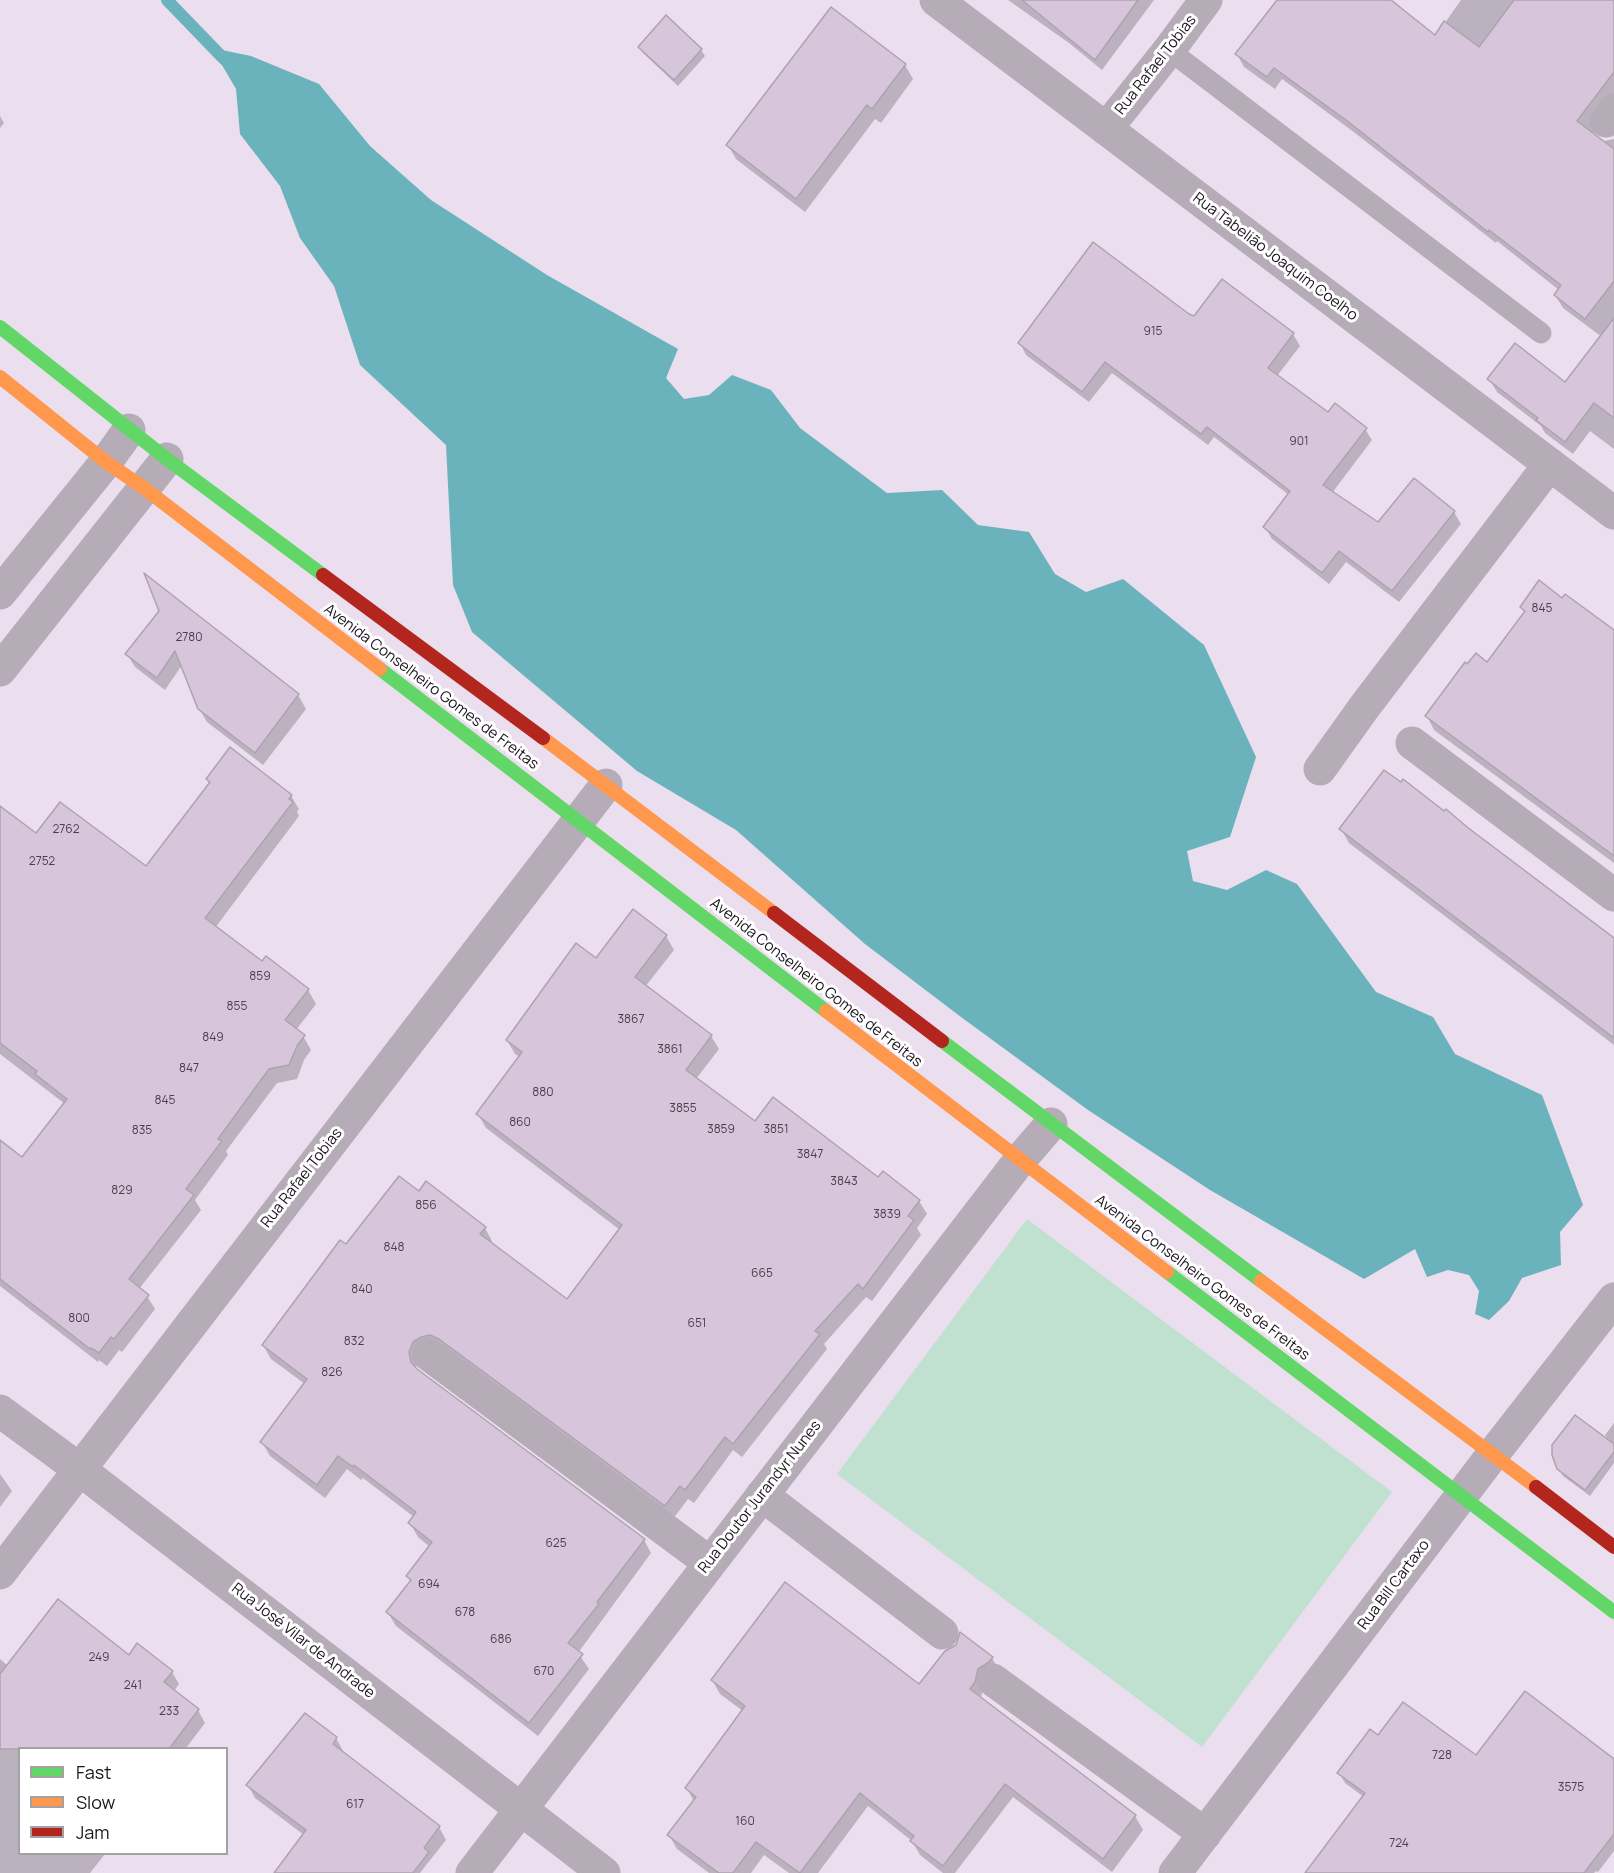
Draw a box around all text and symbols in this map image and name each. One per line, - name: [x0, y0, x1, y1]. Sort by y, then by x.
- street label: Rua Rafael Tobias: [1112, 12, 1200, 118]
- street label: Rua Tabelião Joaquim Coelho: [1189, 189, 1361, 325]
- house number: 915: [1143, 325, 1163, 339]
- house number: 901: [1289, 435, 1309, 449]
- street label: Avenida Conselheiro Gomes de Freitas: [320, 600, 542, 774]
- house number: 845: [1532, 602, 1552, 616]
- house number: 2780: [175, 631, 203, 645]
- house number: 2762: [52, 823, 80, 837]
- house number: 2752: [29, 855, 55, 869]
- street label: Avenida Conselheiro Gomes de Freitas: [706, 895, 926, 1071]
- house number: 859: [249, 970, 271, 984]
- house number: 855: [227, 1000, 247, 1014]
- house number: 3867: [617, 1013, 645, 1027]
- house number: 849: [202, 1031, 224, 1045]
- house number: 3861: [657, 1043, 683, 1057]
- house number: 847: [179, 1062, 199, 1076]
- house number: 880: [532, 1086, 554, 1100]
- house number: 845: [155, 1094, 175, 1108]
- house number: 3855: [669, 1102, 697, 1116]
- house number: 860: [509, 1116, 531, 1130]
- house number: 3859: [707, 1123, 735, 1137]
- house number: 3851: [763, 1123, 789, 1137]
- house number: 835: [132, 1124, 152, 1138]
- street label: Rua Rafael Tobias: [258, 1125, 346, 1231]
- house number: 3847: [797, 1148, 823, 1162]
- house number: 3843: [830, 1175, 858, 1189]
- house number: 829: [111, 1184, 133, 1198]
- street label: Avenida Conselheiro Gomes de Freitas: [1091, 1191, 1313, 1365]
- house number: 856: [415, 1199, 437, 1213]
- house number: 3839: [873, 1208, 901, 1222]
- house number: 848: [383, 1241, 405, 1255]
- house number: 665: [751, 1267, 773, 1281]
- house number: 840: [351, 1283, 373, 1297]
- house number: 800: [68, 1312, 90, 1326]
- house number: 651: [687, 1317, 707, 1331]
- house number: 832: [344, 1335, 364, 1349]
- house number: 826: [321, 1366, 343, 1380]
- street label: Rua Doutor Jurandyr Nunes: [695, 1417, 825, 1577]
- house number: 625: [545, 1537, 567, 1551]
- street label: Rua Bill Cartaxo: [1354, 1537, 1434, 1633]
- house number: 694: [418, 1578, 440, 1592]
- street label: Rua José Vilar de Andrade: [228, 1580, 378, 1702]
- house number: 678: [455, 1606, 475, 1620]
- house number: 686: [490, 1633, 512, 1647]
- house number: 249: [89, 1651, 109, 1665]
- house number: 670: [534, 1665, 554, 1679]
- house number: 241: [124, 1679, 142, 1693]
- house number: 233: [159, 1705, 179, 1719]
- legend: [18, 1747, 228, 1855]
- house number: 728: [1432, 1749, 1452, 1763]
- text: Fast: [76, 1760, 111, 1784]
- house number: 3575: [1558, 1781, 1584, 1795]
- text: Slow: [76, 1790, 115, 1814]
- house number: 617: [346, 1798, 364, 1812]
- house number: 160: [735, 1815, 755, 1829]
- text: Jam: [76, 1820, 110, 1844]
- house number: 724: [1389, 1837, 1409, 1851]

